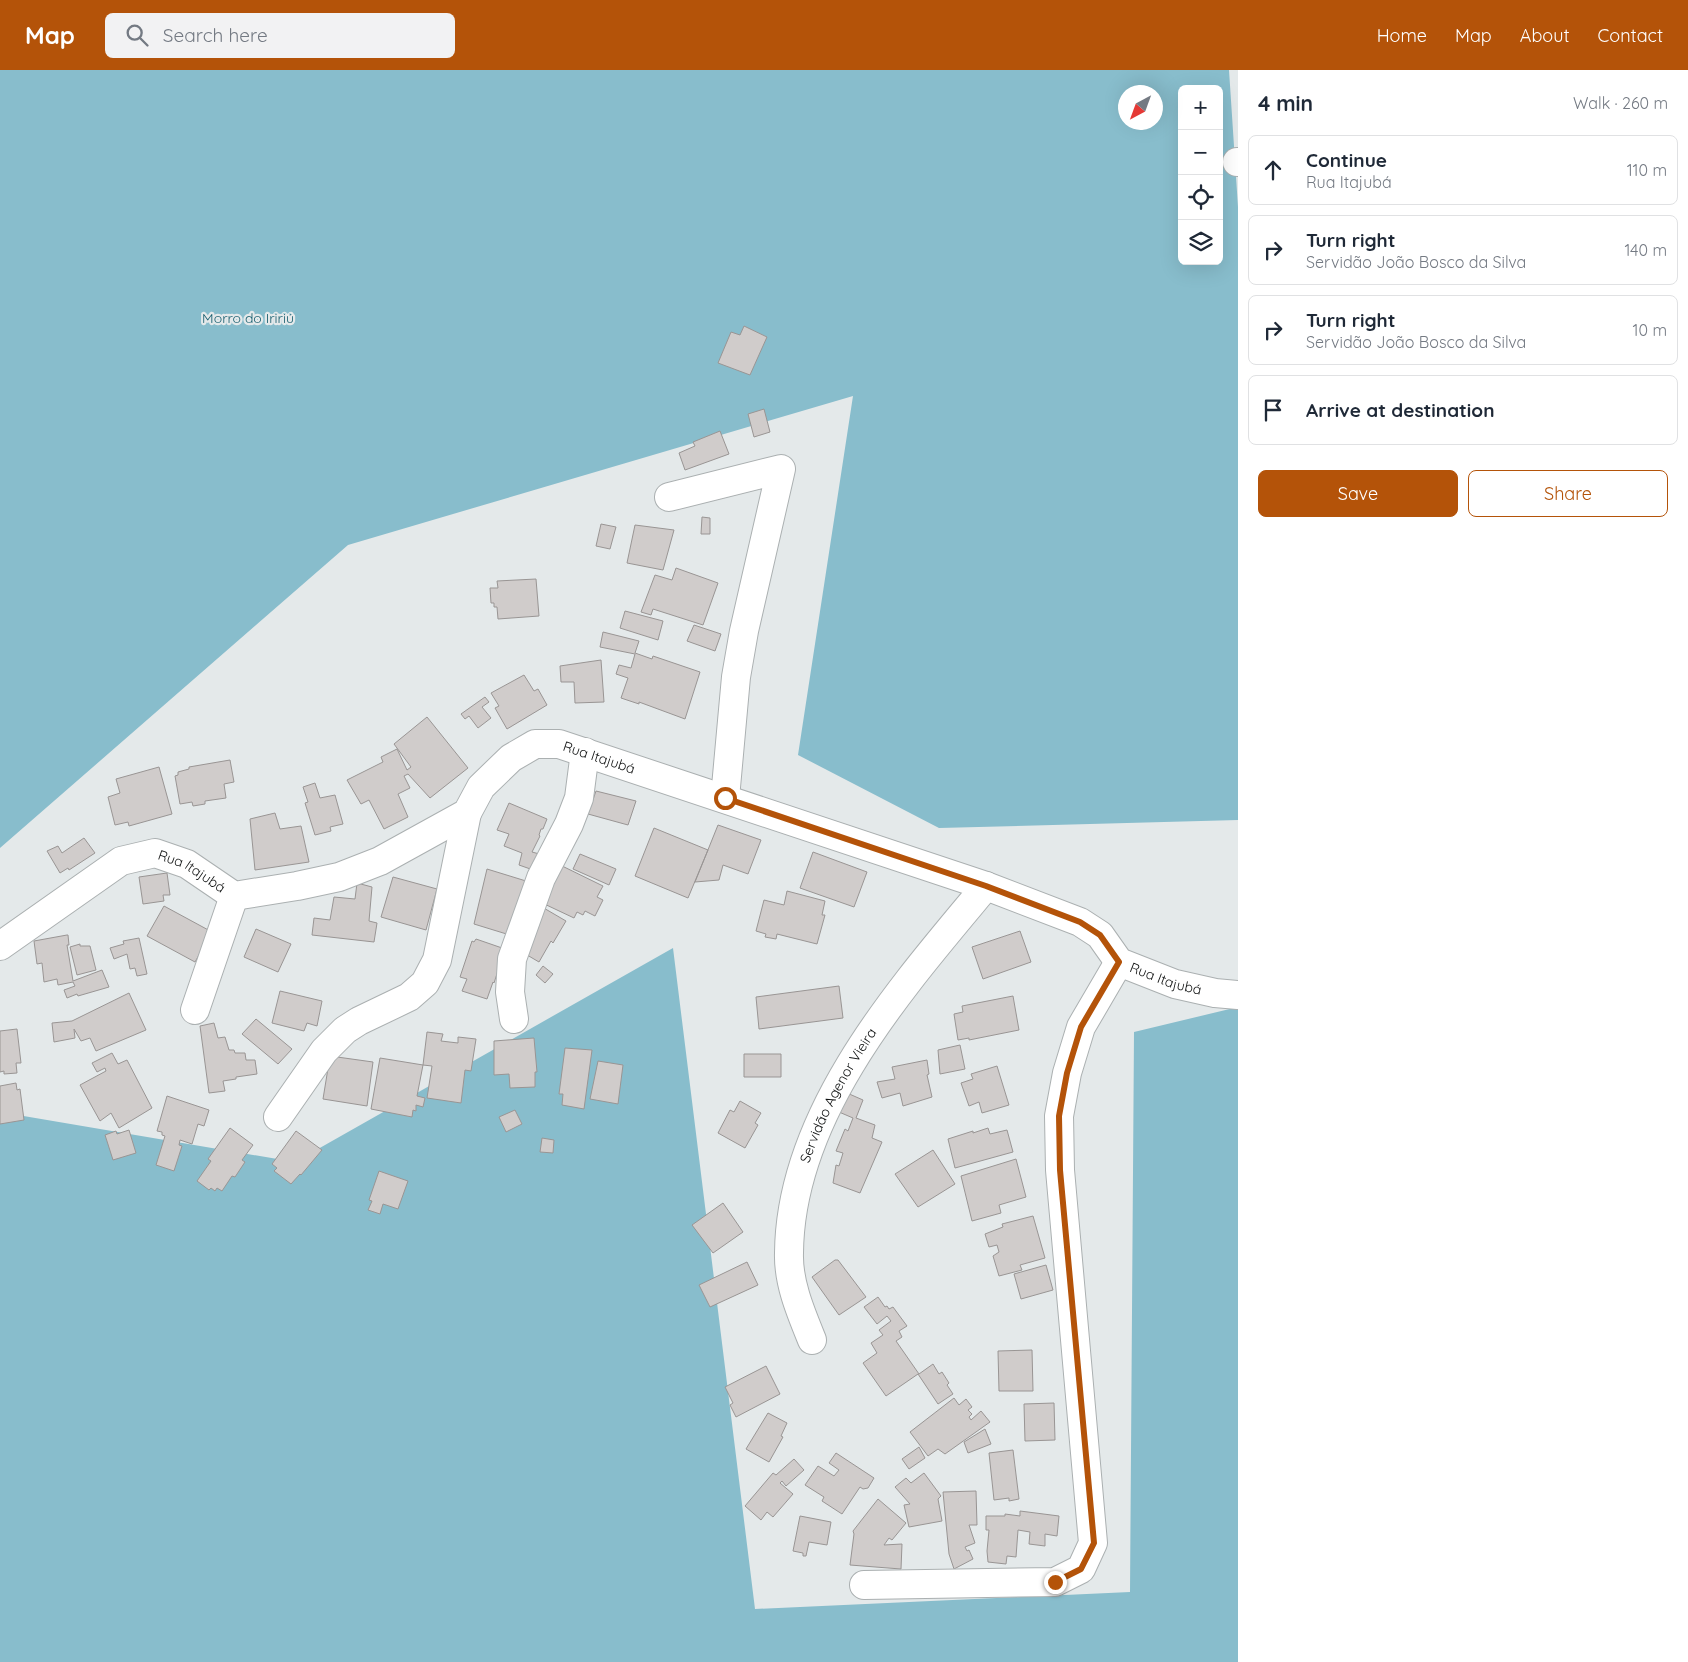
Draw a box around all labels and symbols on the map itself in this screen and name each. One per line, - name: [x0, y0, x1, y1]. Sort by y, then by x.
- north arrow: [1118, 85, 1163, 130]
- park label: Morro do Iririú: [202, 309, 294, 327]
- street label: Rua Itajubá: [561, 737, 638, 778]
- route start: [714, 787, 737, 810]
- street label: Rua Itajubá: [156, 846, 229, 897]
- street label: Rua Itajubá: [1127, 958, 1203, 999]
- street label: Servidão Agenor Vieira: [796, 1024, 880, 1165]
- route end: [1044, 1571, 1067, 1594]

